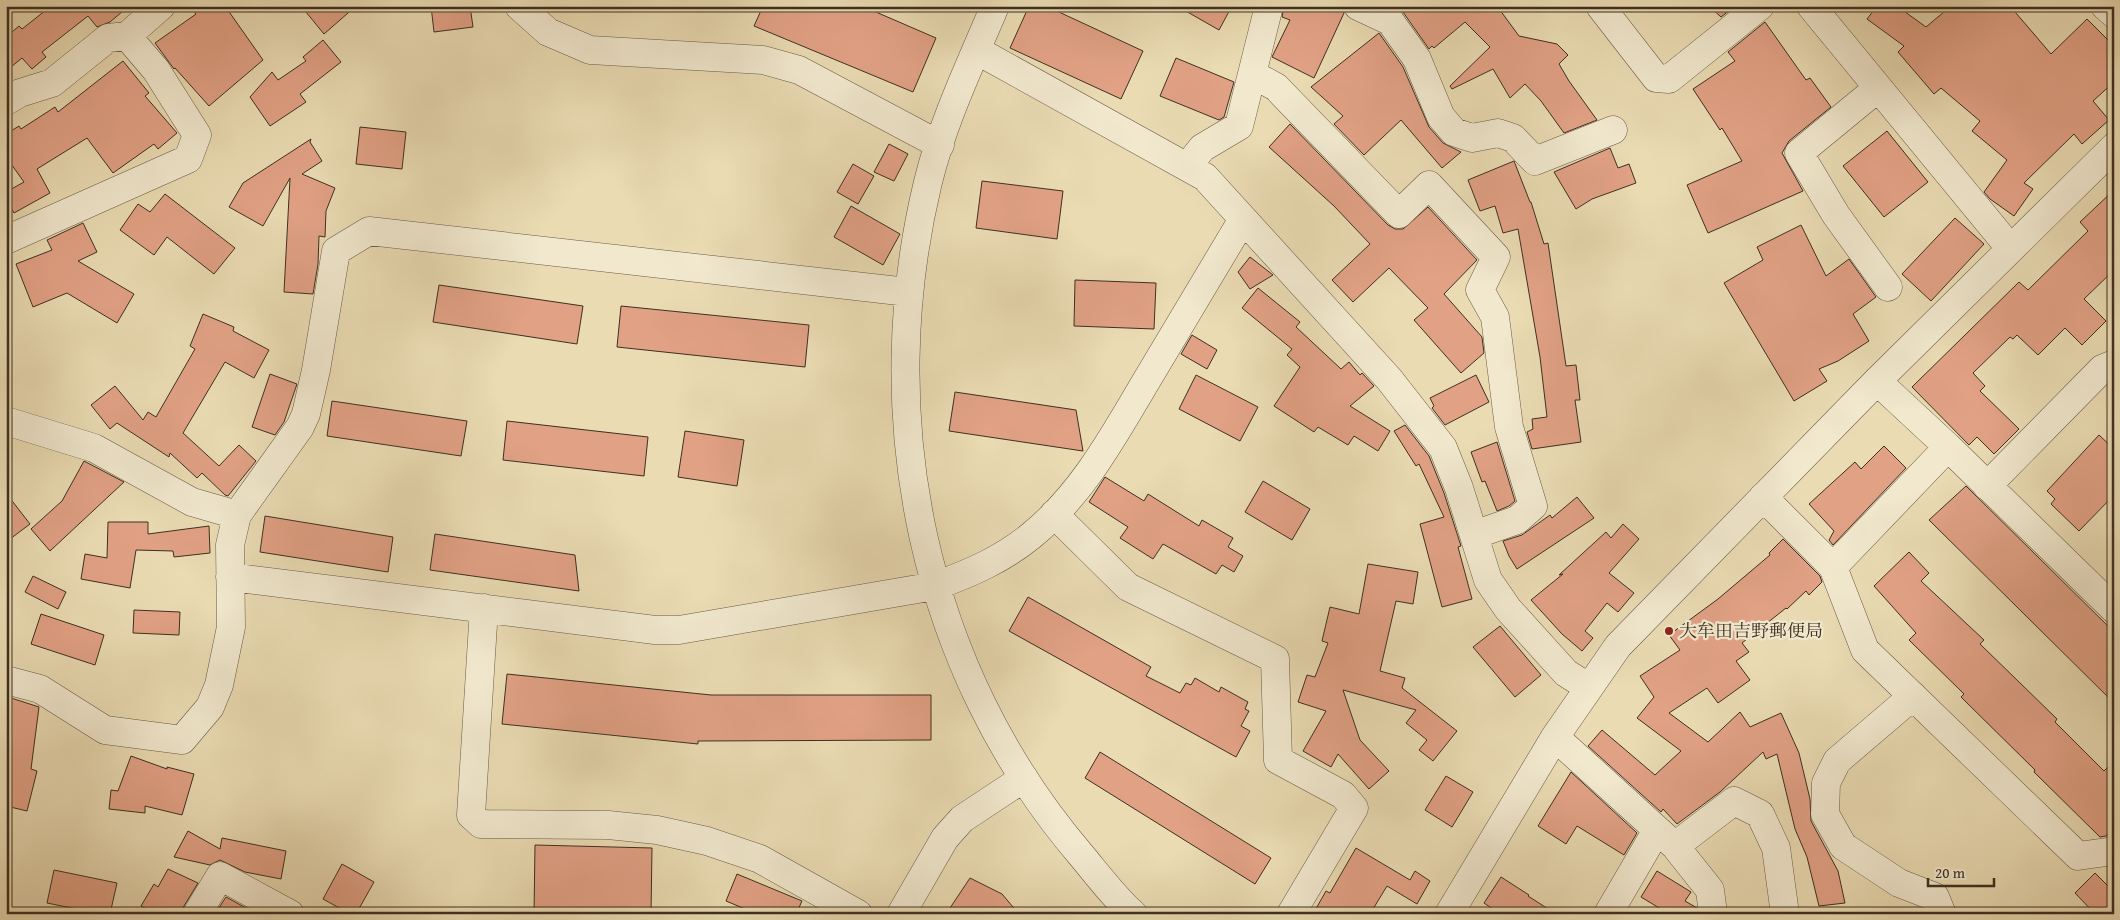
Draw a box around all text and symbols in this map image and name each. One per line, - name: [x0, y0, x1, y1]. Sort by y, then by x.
- place label: 大牟田吉野郵便局: [1679, 617, 1823, 644]
- marker: 大牟田吉野郵便局: [1663, 625, 1675, 637]
- scale bar: [1928, 855, 1994, 887]
- text: 20 m: [1935, 862, 1966, 883]

